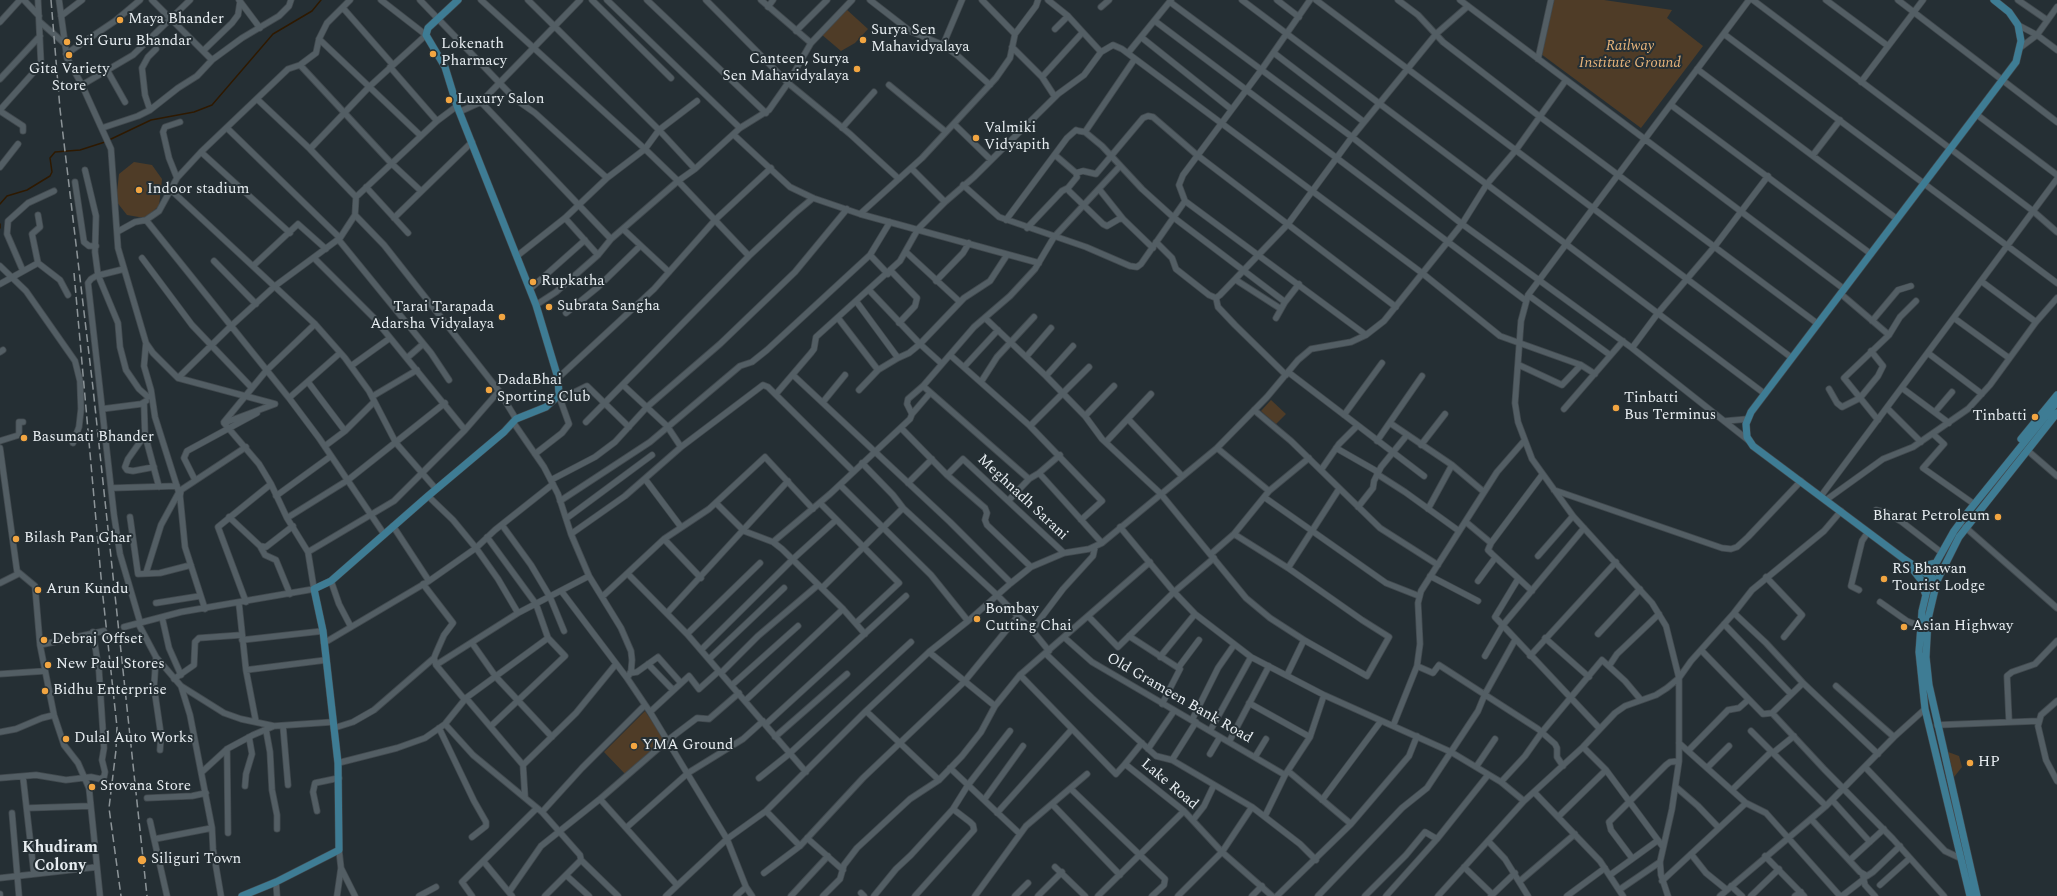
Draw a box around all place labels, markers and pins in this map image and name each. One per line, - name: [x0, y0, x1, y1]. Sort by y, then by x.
- place label: Maya Bhander: [128, 11, 224, 29]
- marker: Maya Bhander: [115, 15, 125, 25]
- place label: Surya Sen Mahavidyalaya: [871, 22, 970, 57]
- place label: Sri Guru Bhandar: [75, 33, 192, 51]
- marker: Surya Sen Mahavidyalaya: [858, 35, 868, 45]
- place label: Lokenath Pharmacy: [441, 36, 507, 71]
- marker: Sri Guru Bhandar: [62, 37, 72, 47]
- marker: Lokenath Pharmacy: [428, 49, 438, 59]
- marker: Gita Variety Store: [64, 50, 74, 60]
- place label: Canteen, Surya Sen Mahavidyalaya: [722, 51, 849, 86]
- place label: Gita Variety Store: [29, 61, 109, 96]
- marker: Canteen, Surya Sen Mahavidyalaya: [852, 64, 862, 74]
- place label: Luxury Salon: [457, 91, 544, 109]
- marker: Luxury Salon: [444, 95, 454, 105]
- place label: Valmiki Vidyapith: [984, 120, 1050, 155]
- marker: Valmiki Vidyapith: [971, 133, 981, 143]
- place label: Indoor stadium: [147, 181, 249, 199]
- marker: Indoor stadium: [134, 185, 144, 195]
- place label: Rupkatha: [541, 273, 605, 291]
- marker: Rupkatha: [528, 277, 538, 287]
- place label: Subrata Sangha: [557, 298, 660, 316]
- place label: Tarai Tarapada Adarsha Vidyalaya: [370, 299, 494, 334]
- marker: Subrata Sangha: [544, 302, 554, 312]
- marker: Tarai Tarapada Adarsha Vidyalaya: [497, 312, 507, 322]
- place label: DadaBhai Sporting Club: [497, 372, 590, 407]
- marker: DadaBhai Sporting Club: [484, 385, 494, 395]
- place label: Tinbatti Bus Terminus: [1624, 390, 1716, 425]
- marker: Tinbatti Bus Terminus: [1611, 403, 1621, 413]
- place label: Tinbatti: [1972, 408, 2027, 426]
- marker: Tinbatti: [2030, 412, 2040, 422]
- place label: Basumati Bhander: [32, 429, 154, 447]
- marker: Basumati Bhander: [19, 433, 29, 443]
- place label: Bharat Petroleum: [1873, 508, 1990, 526]
- marker: Bharat Petroleum: [1993, 512, 2003, 522]
- place label: Bilash Pan Ghar: [24, 530, 132, 548]
- marker: Bilash Pan Ghar: [11, 534, 21, 544]
- place label: RS Bhawan Tourist Lodge: [1892, 561, 1985, 596]
- marker: RS Bhawan Tourist Lodge: [1879, 574, 1889, 584]
- place label: Arun Kundu: [46, 581, 128, 599]
- marker: Arun Kundu: [33, 585, 43, 595]
- place label: Bombay Cutting Chai: [985, 601, 1072, 636]
- marker: Bombay Cutting Chai: [972, 614, 982, 624]
- place label: Asian Highway: [1912, 618, 2013, 636]
- marker: Asian Highway: [1899, 622, 1909, 632]
- place label: Debraj Offset: [52, 631, 143, 649]
- marker: Debraj Offset: [39, 635, 49, 645]
- place label: New Paul Stores: [56, 656, 165, 674]
- marker: New Paul Stores: [43, 660, 53, 670]
- place label: Bidhu Enterprise: [53, 682, 167, 700]
- marker: Bidhu Enterprise: [40, 686, 50, 696]
- place label: Dulal Auto Works: [74, 730, 193, 748]
- marker: Dulal Auto Works: [61, 734, 71, 744]
- place label: YMA Ground: [642, 737, 733, 755]
- marker: YMA Ground: [629, 741, 639, 751]
- place label: HP: [1978, 754, 2000, 772]
- marker: HP: [1965, 758, 1975, 768]
- place label: Srovana Store: [100, 778, 191, 796]
- marker: Srovana Store: [87, 782, 97, 792]
- place label: Siliguri Town: [151, 851, 241, 869]
- marker: Siliguri Town: [136, 854, 148, 866]

